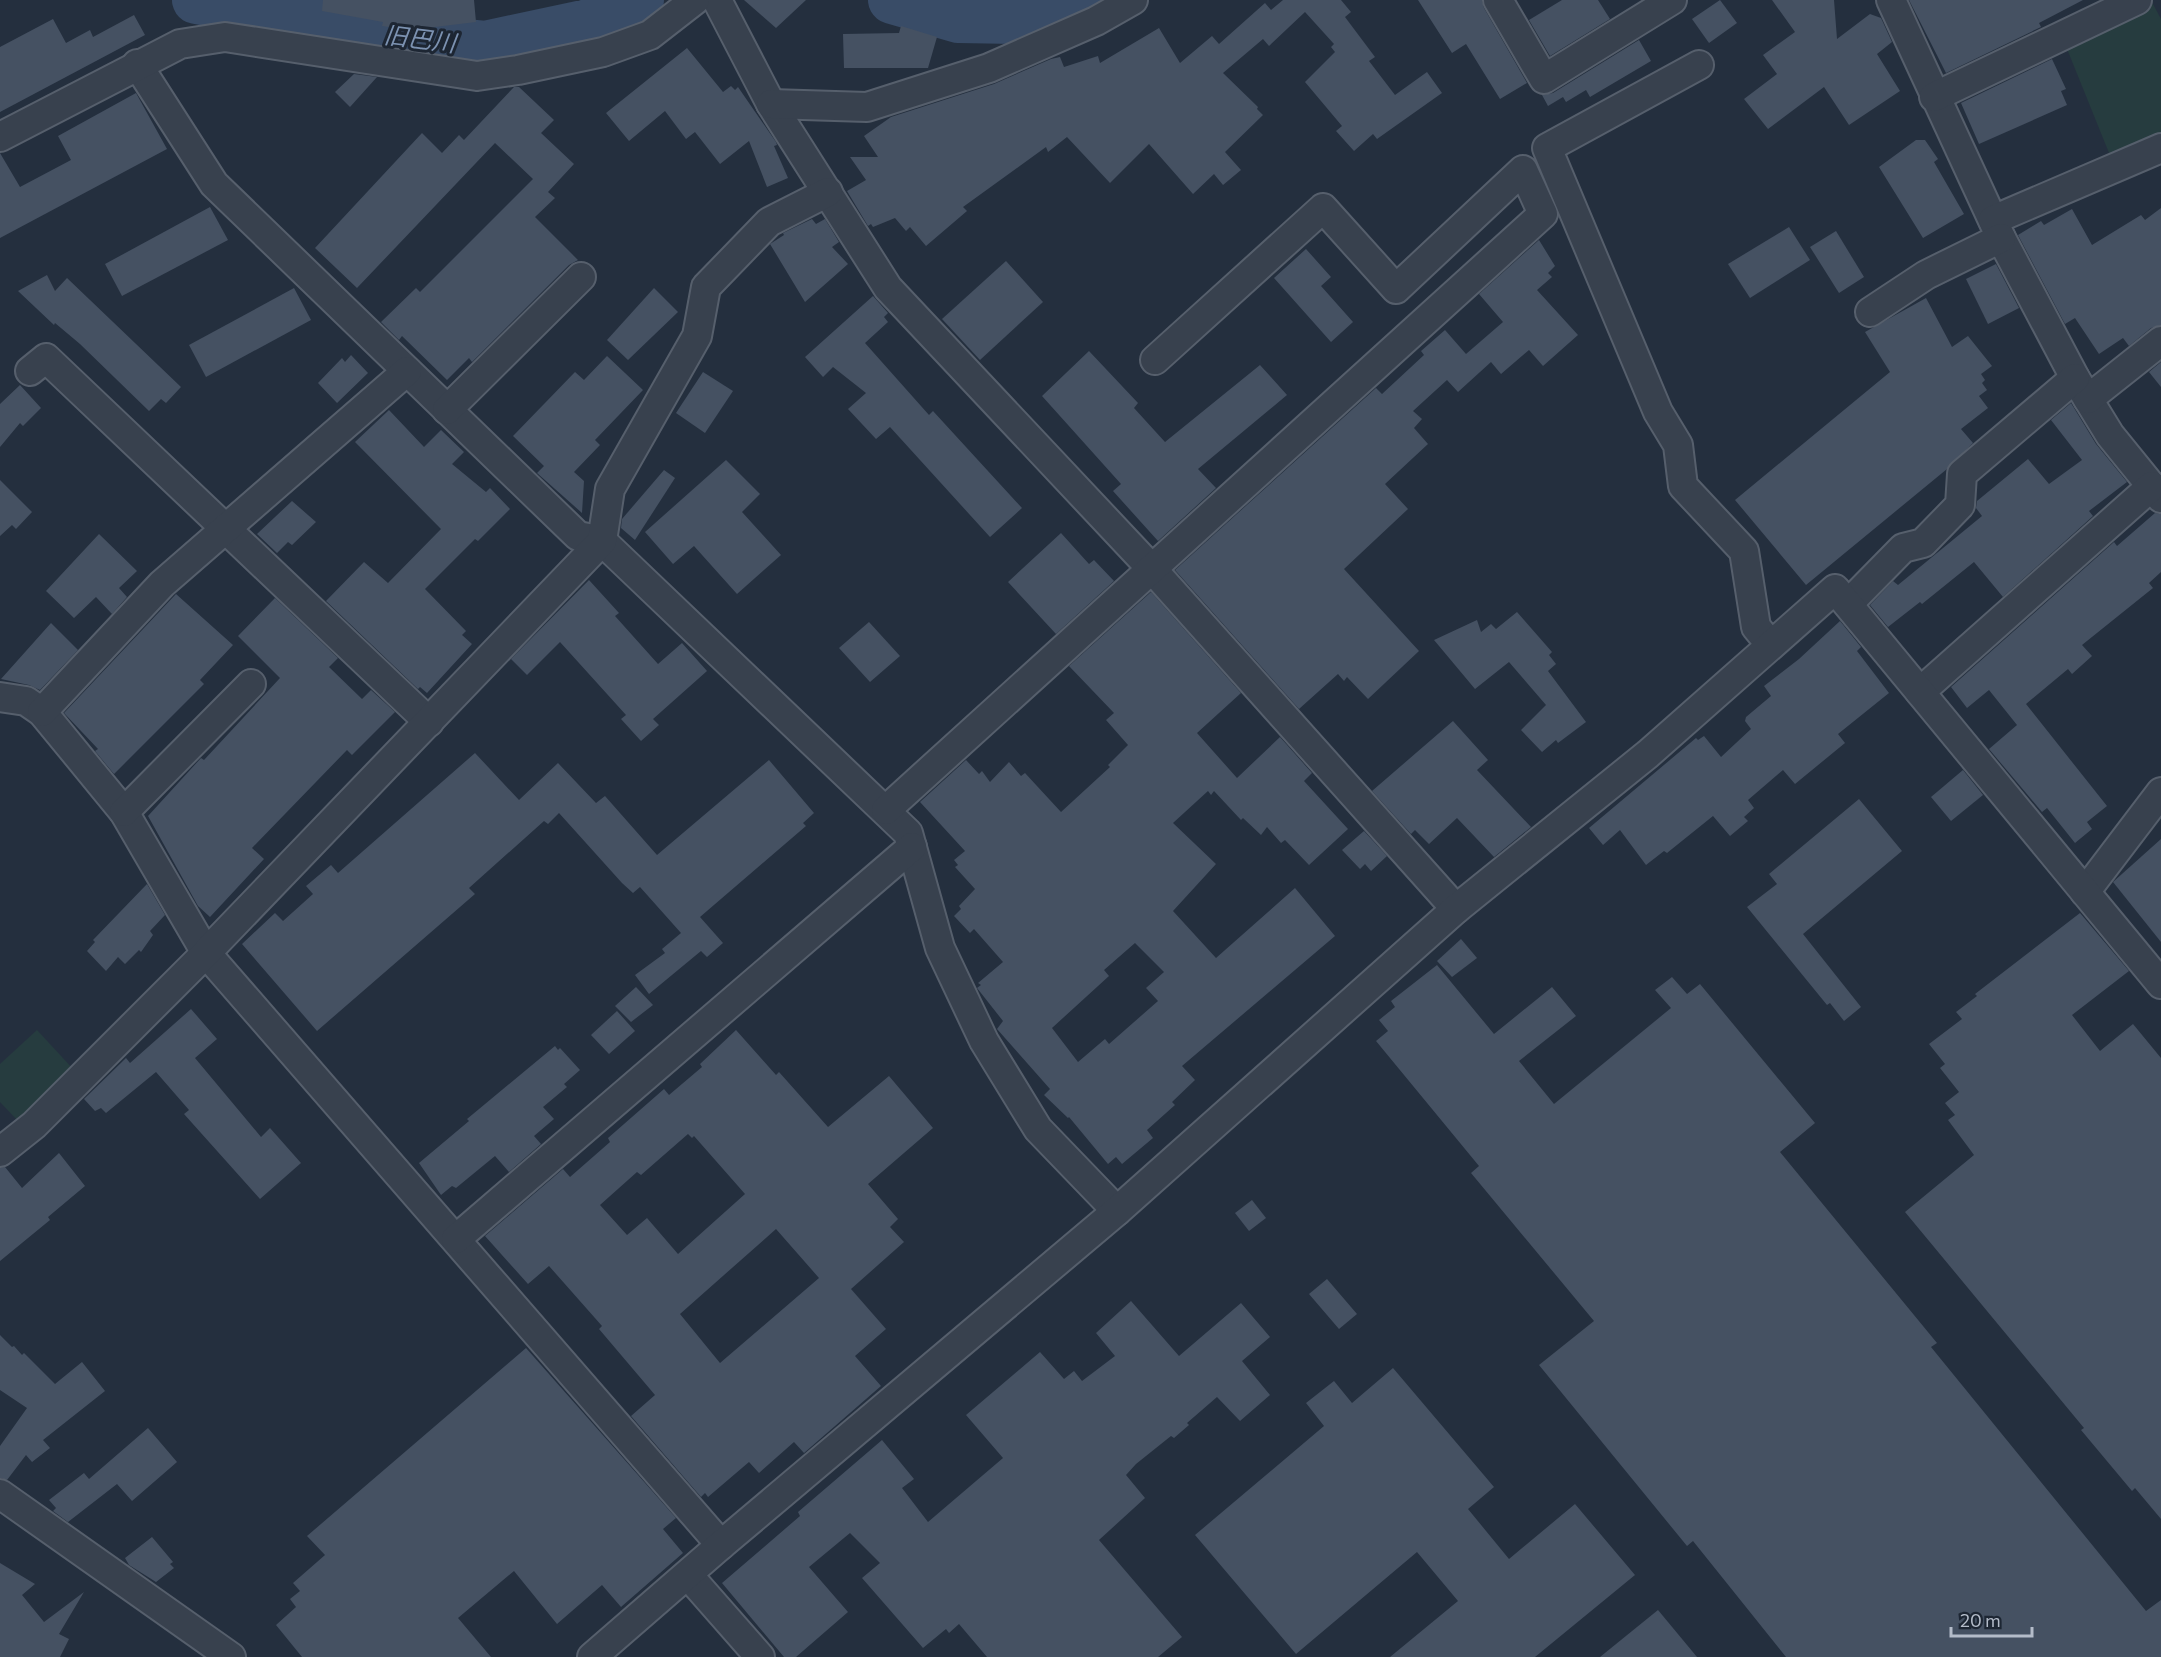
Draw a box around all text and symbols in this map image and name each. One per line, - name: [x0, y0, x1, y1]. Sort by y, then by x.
- water label: 旧巴川: [383, 19, 460, 57]
- scale bar: [1951, 1600, 2032, 1638]
- text: 20 m: [1960, 1609, 2001, 1631]

